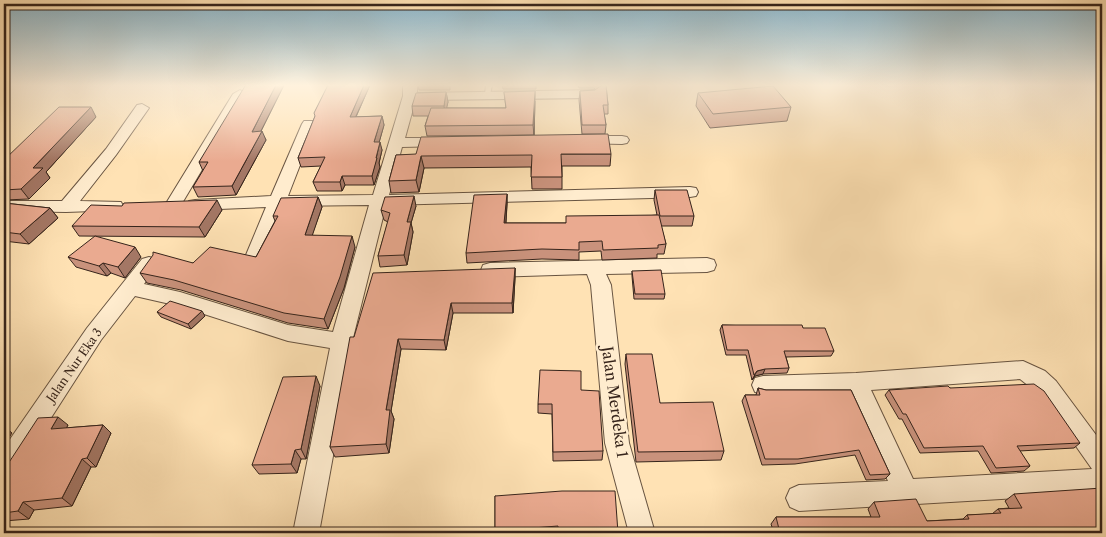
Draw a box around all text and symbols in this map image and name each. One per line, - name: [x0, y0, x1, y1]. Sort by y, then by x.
- street label: Jalan Nur Eka 3: [42, 325, 105, 407]
- street label: Jalan Merdeka 1: [598, 343, 632, 459]

